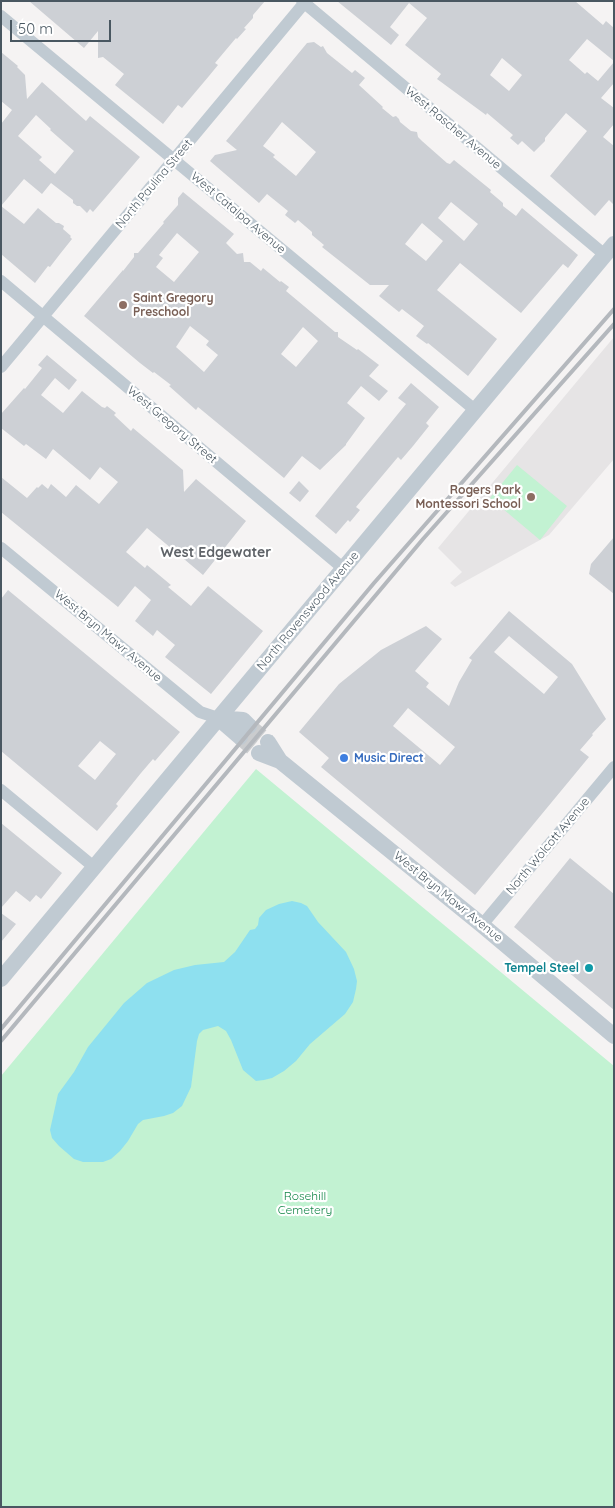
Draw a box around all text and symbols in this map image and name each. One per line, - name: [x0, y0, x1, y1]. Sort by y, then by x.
- scale bar: [12, 10, 114, 42]
- text: 50 m: [18, 19, 53, 38]
- street label: West Rascher Avenue: [402, 84, 504, 172]
- street label: North Paulina Street: [113, 137, 195, 231]
- street label: West Catalpa Avenue: [188, 169, 288, 257]
- place label: Saint Gregory Preschool: [133, 291, 213, 319]
- marker: Saint Gregory Preschool: [117, 299, 129, 311]
- street label: West Gregory Street: [124, 383, 220, 467]
- place label: Rogers Park Montessori School: [415, 483, 521, 511]
- marker: Rogers Park Montessori School: [525, 491, 537, 503]
- district label: West Edgewater: [161, 545, 271, 561]
- street label: North Ravenswood Avenue: [254, 549, 362, 673]
- street label: West Bryn Mawr Avenue: [51, 587, 165, 685]
- place label: Music Direct: [354, 751, 424, 765]
- marker: Music Direct: [338, 752, 350, 764]
- street label: North Wolcott Avenue: [503, 795, 593, 897]
- street label: West Bryn Mawr Avenue: [391, 849, 505, 945]
- place label: Tempel Steel: [504, 961, 579, 975]
- marker: Tempel Steel: [583, 962, 595, 974]
- park label: Rosehill Cemetery: [278, 1189, 332, 1217]

